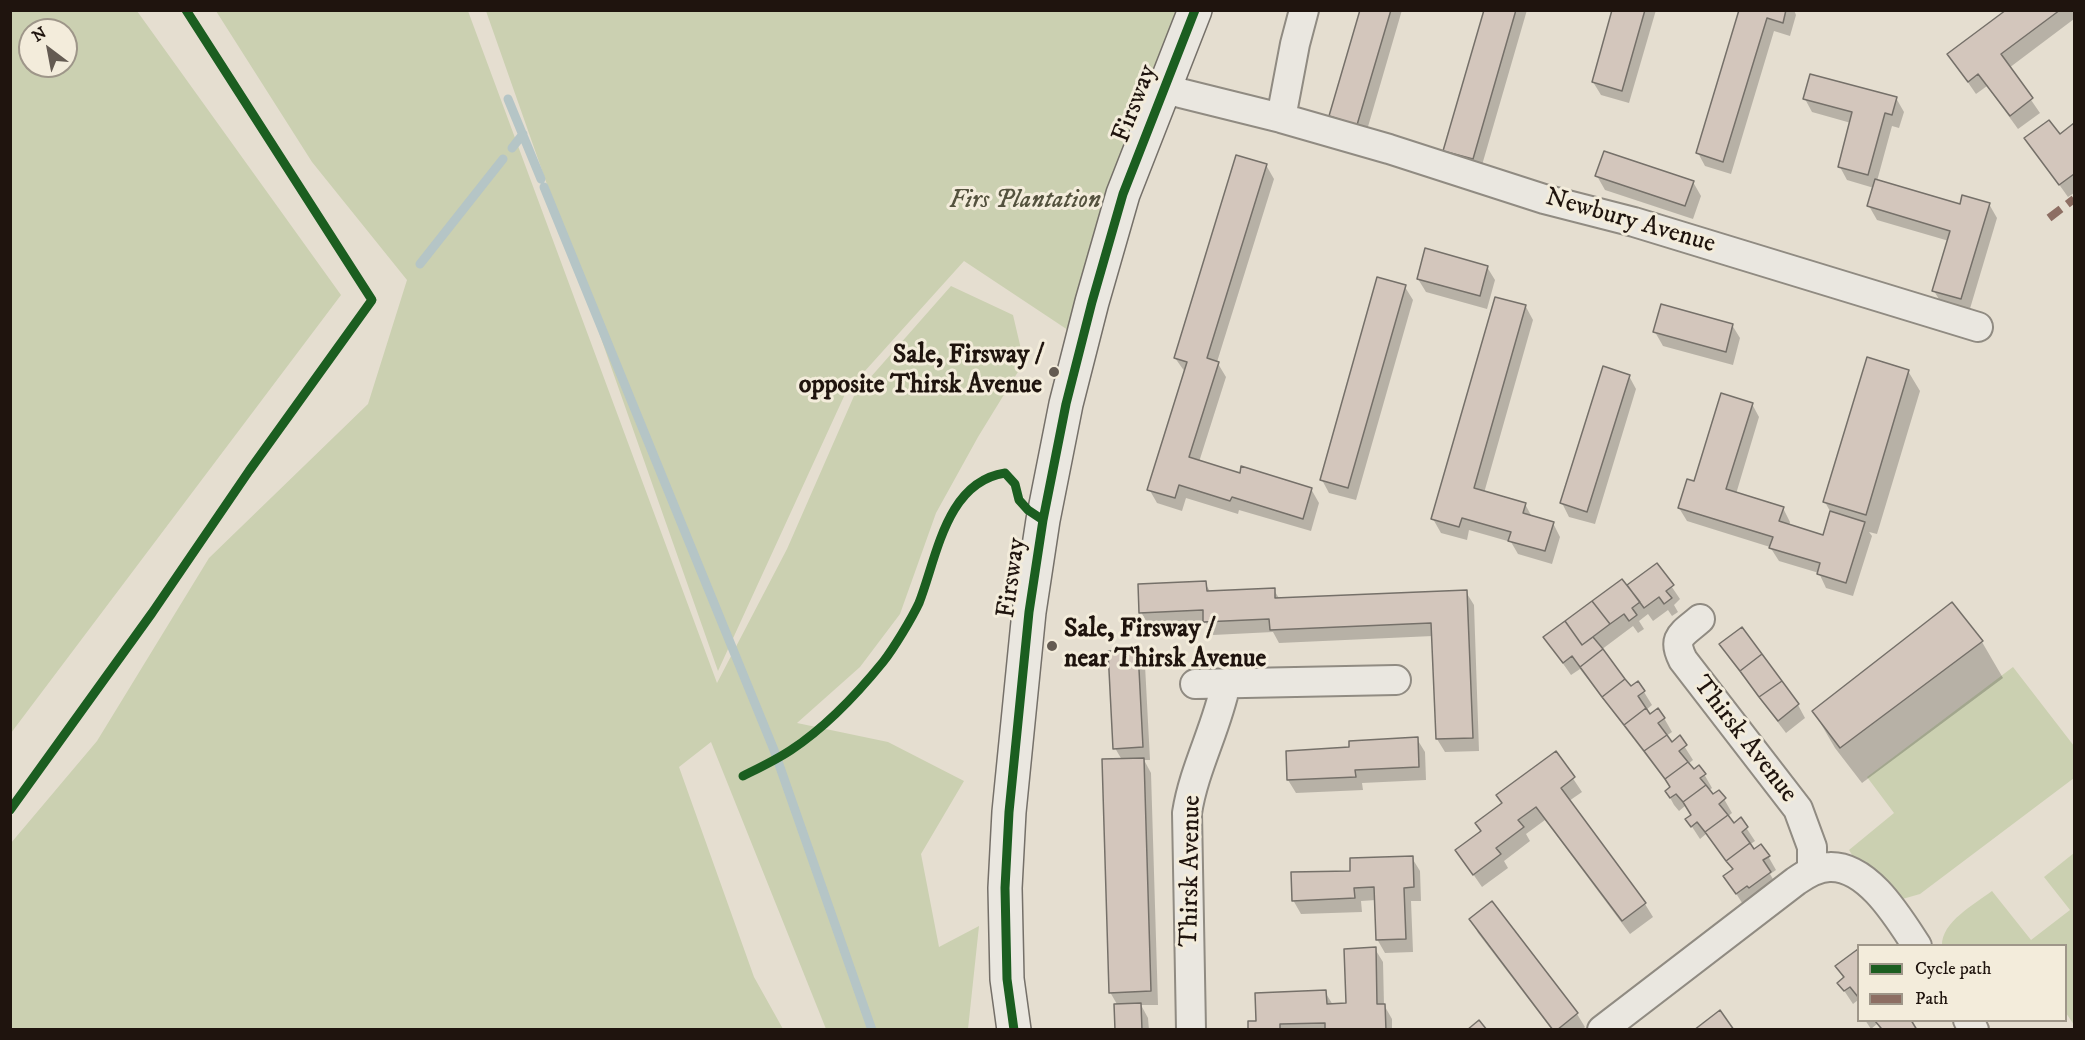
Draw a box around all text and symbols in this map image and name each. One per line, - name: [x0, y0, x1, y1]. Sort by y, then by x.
- north arrow: [18, 18, 78, 78]
- text: N: [29, 22, 50, 46]
- street label: Firsway: [1107, 61, 1165, 147]
- street label: Newbury Avenue: [1541, 183, 1719, 261]
- park label: Firs Plantation: [949, 186, 1101, 218]
- place label: Sale, Firsway / opposite Thirsk Avenue: [799, 341, 1042, 402]
- marker: Sale, Firsway / opposite Thirsk Avenue: [1047, 365, 1061, 379]
- street label: Firsway: [992, 536, 1034, 620]
- place label: Sale, Firsway / near Thirsk Avenue: [1064, 615, 1266, 676]
- marker: Sale, Firsway / near Thirsk Avenue: [1045, 639, 1059, 653]
- street label: Thirsk Avenue: [1685, 671, 1803, 809]
- street label: Thirsk Avenue: [1175, 795, 1209, 947]
- legend: [1857, 944, 2067, 1022]
- text: Cycle path: [1915, 958, 1992, 980]
- text: Path: [1915, 988, 1948, 1010]

